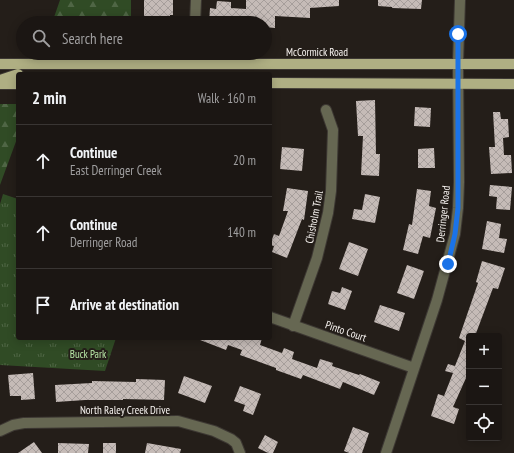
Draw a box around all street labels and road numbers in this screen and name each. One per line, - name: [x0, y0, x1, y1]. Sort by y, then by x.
- street label: McCormick Road: [286, 45, 348, 59]
- street label: Derringer Road: [433, 185, 453, 243]
- street label: Chisholm Trail: [302, 189, 326, 245]
- street label: Pinto Court: [324, 317, 368, 345]
- street label: North Raley Creek Drive: [80, 403, 171, 417]

